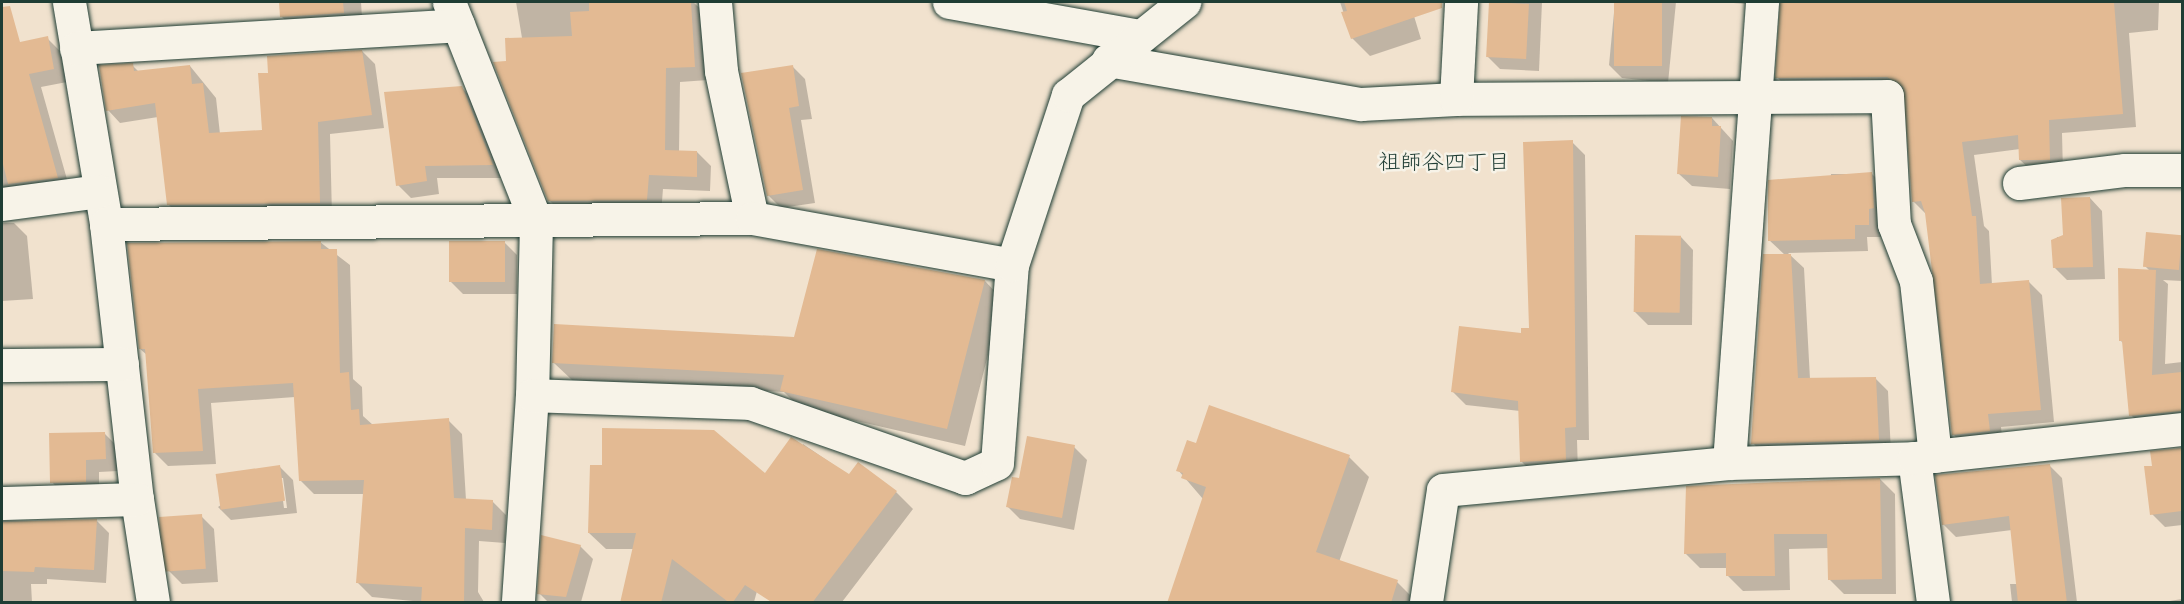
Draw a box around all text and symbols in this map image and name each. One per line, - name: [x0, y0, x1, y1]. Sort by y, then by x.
- district label: 祖師谷四丁目: [1378, 151, 1510, 177]

